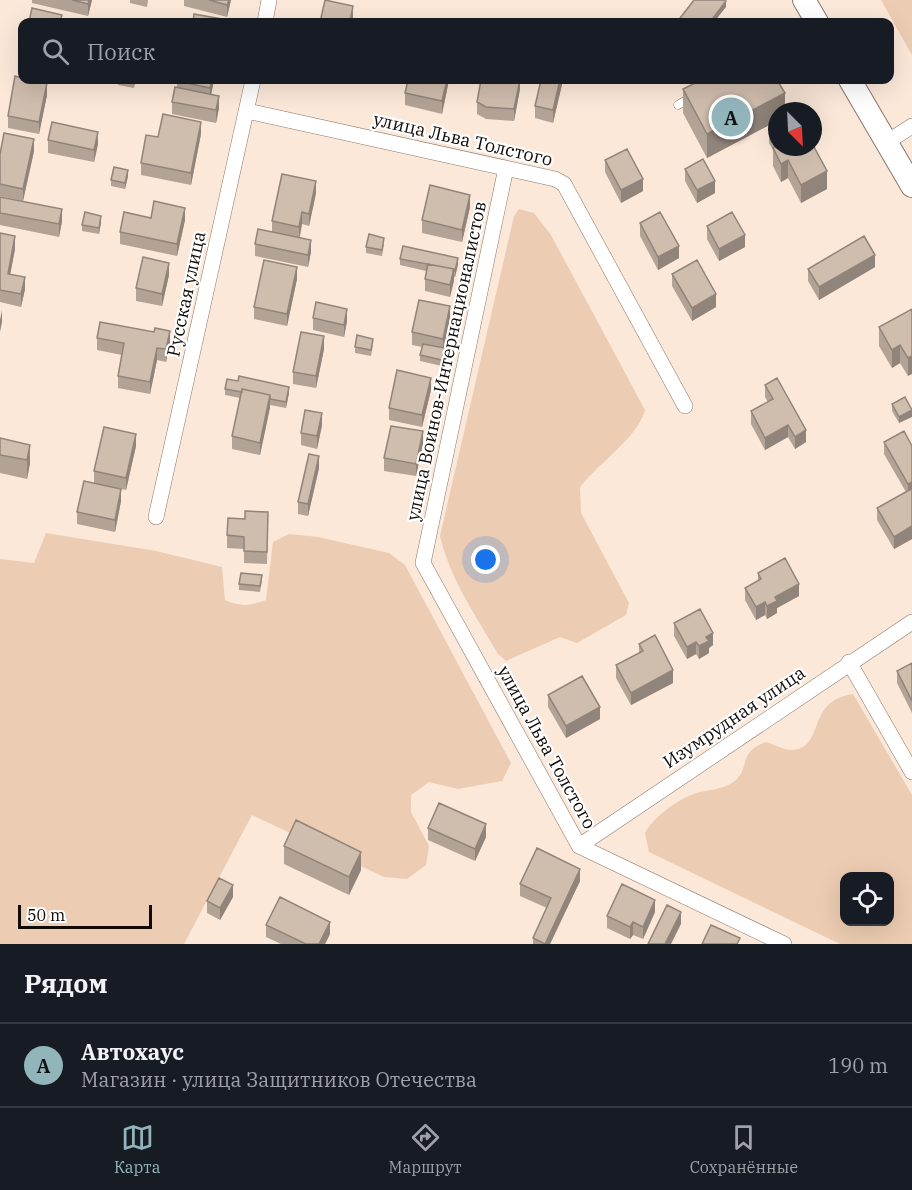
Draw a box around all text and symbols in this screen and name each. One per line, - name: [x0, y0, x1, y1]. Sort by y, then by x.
- search box: [18, 18, 894, 84]
- icon: search: [39, 35, 72, 68]
- text: Поиск: [87, 37, 155, 66]
- pin: A: [712, 94, 750, 140]
- north arrow: [768, 102, 822, 156]
- street label: улица Льва Толстого: [371, 107, 555, 171]
- street label: улица Воинов-Интернационалистов: [401, 199, 491, 523]
- street label: Русская улица: [161, 229, 211, 359]
- your location: [471, 545, 500, 574]
- street label: улица Льва Толстого: [493, 661, 601, 833]
- street label: Изумрудная улица: [658, 661, 810, 773]
- map controls: [840, 872, 894, 926]
- button: locate: [840, 872, 894, 926]
- scale bar: [18, 902, 152, 930]
- text: 50 m: [27, 905, 65, 925]
- text: Рядом: [24, 966, 108, 1000]
- text: Автохаус: [81, 1037, 184, 1066]
- text: A: [37, 1052, 50, 1079]
- text: 190 m: [828, 1052, 888, 1079]
- text: Магазин · улица Защитников Отечества: [81, 1066, 477, 1093]
- tab: Карта: [114, 1121, 160, 1177]
- tab: Маршрут: [388, 1121, 462, 1177]
- tab: Сохранённые: [690, 1121, 798, 1177]

